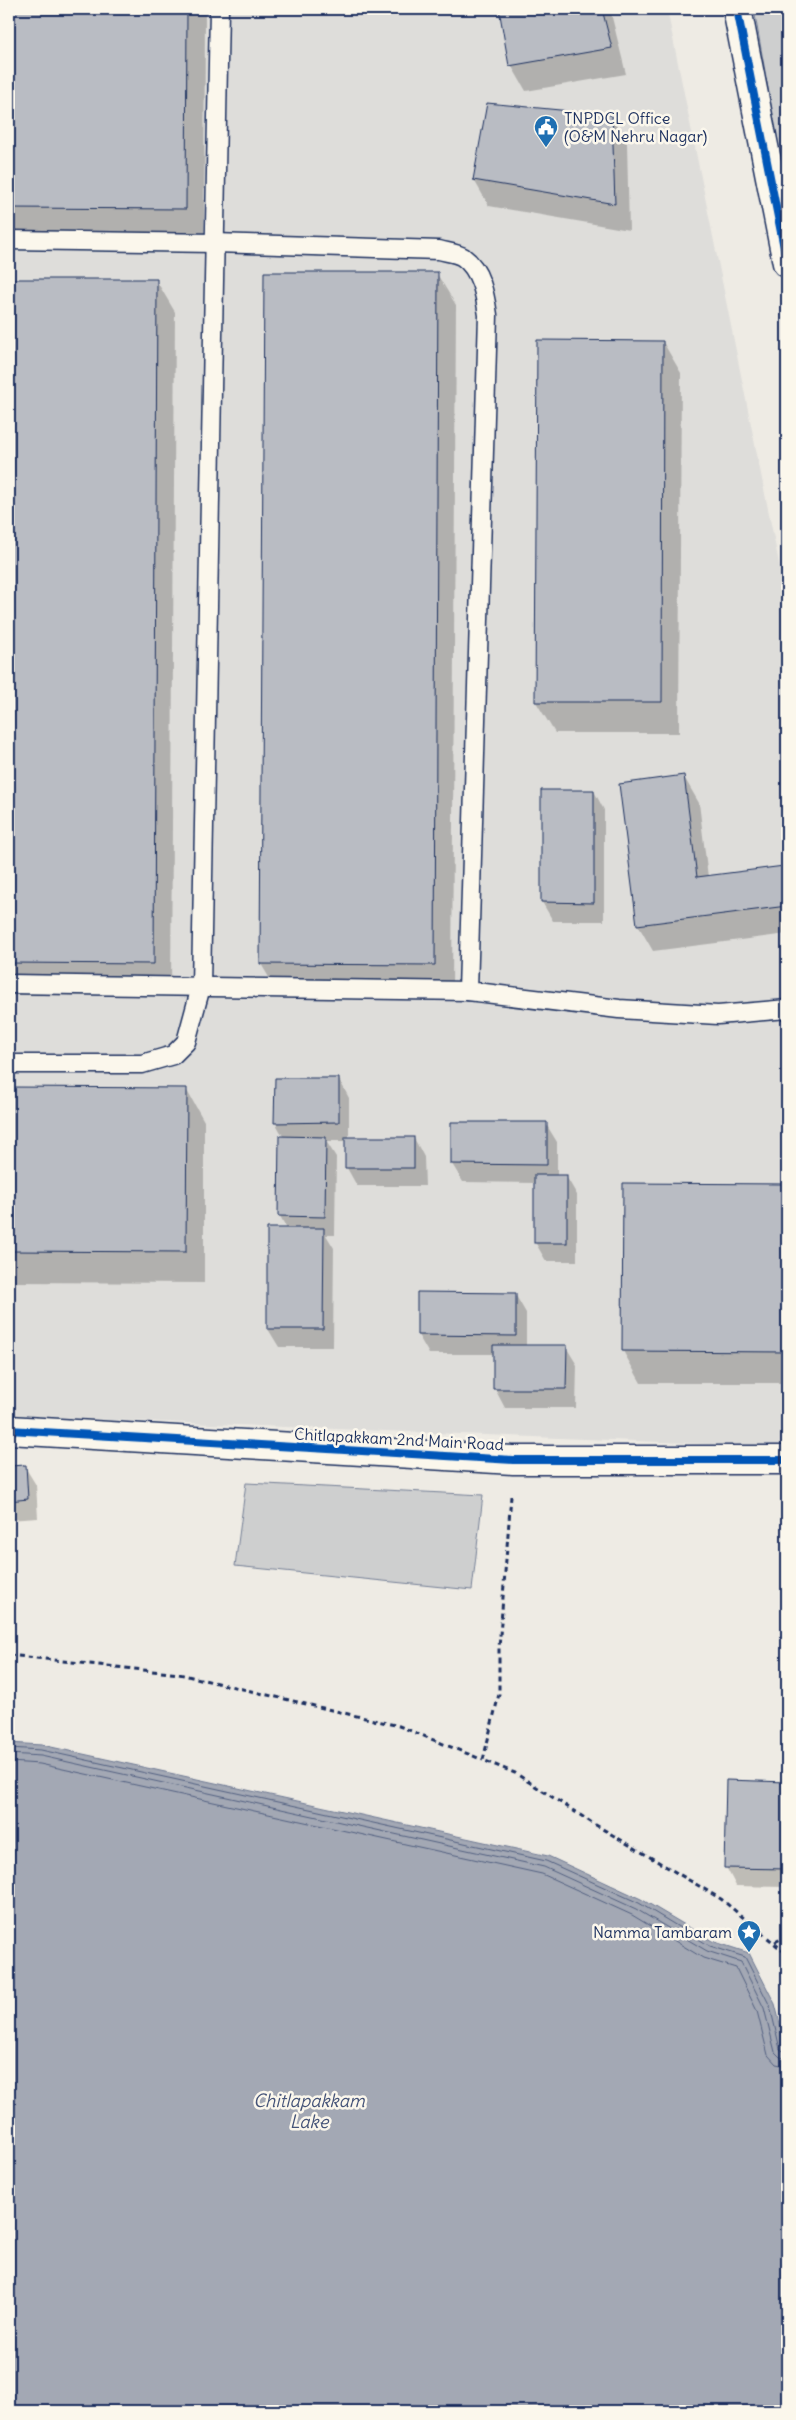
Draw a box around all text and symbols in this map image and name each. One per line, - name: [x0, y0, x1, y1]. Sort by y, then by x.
- place label: TNPDCL Office (O&M Nehru Nagar): [564, 108, 708, 146]
- public building icon: TNPDCL Office (O&M Nehru Nagar): [533, 114, 559, 148]
- street label: Chitlapakkam 2nd Main Road: [293, 1424, 505, 1454]
- place icon: Namma Tambaram: [736, 1919, 762, 1953]
- place label: Namma Tambaram: [593, 1922, 732, 1942]
- water label: Chitlapakkam Lake: [253, 2089, 366, 2133]

